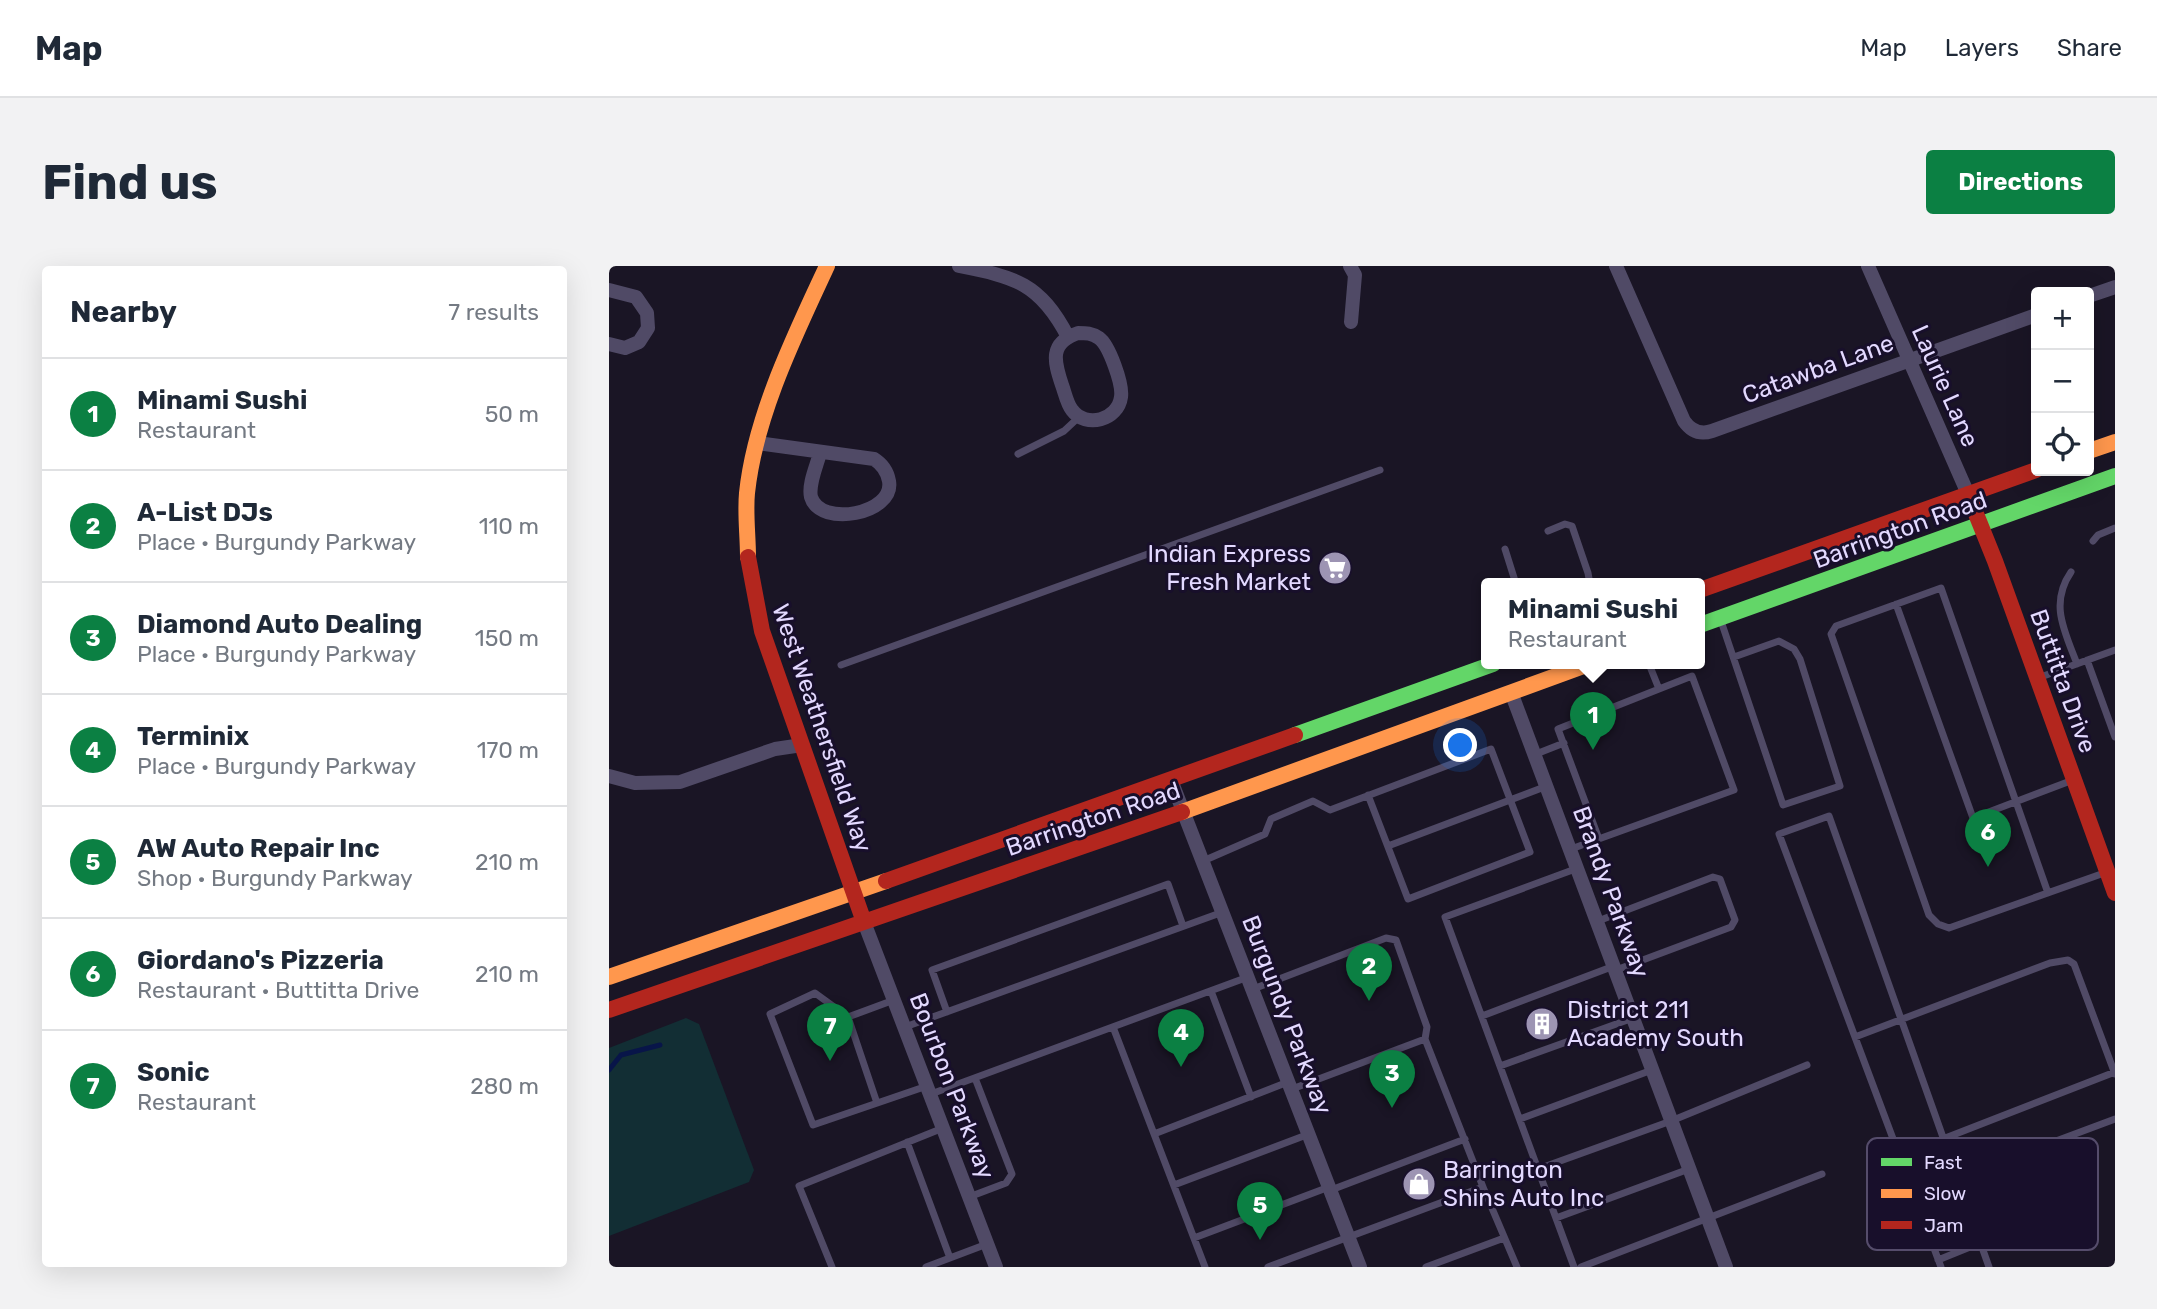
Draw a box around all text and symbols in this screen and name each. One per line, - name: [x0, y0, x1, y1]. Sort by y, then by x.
- text: Map: [35, 29, 103, 68]
- text: Map: [1860, 34, 1907, 62]
- text: Layers: [1945, 34, 2019, 62]
- text: Share: [2057, 34, 2122, 62]
- button: Directions: [1926, 150, 2115, 214]
- text: Find us: [42, 153, 218, 211]
- map controls: [2031, 287, 2094, 476]
- button: +: [2031, 287, 2094, 350]
- text: Nearby: [70, 294, 177, 330]
- text: 7 results: [448, 298, 539, 326]
- street label: Laurie Lane: [1906, 321, 1984, 451]
- street label: Catawba Lane: [1738, 329, 1898, 409]
- button: −: [2031, 350, 2094, 413]
- text: Minami Sushi: [137, 385, 307, 416]
- text: 1: [87, 400, 99, 428]
- text: 50 m: [485, 400, 539, 428]
- button: locate: [2031, 413, 2094, 476]
- text: Restaurant: [137, 416, 256, 444]
- street label: Barrington Road: [1809, 486, 1991, 574]
- text: A-List DJs: [137, 497, 273, 528]
- text: 2: [86, 512, 100, 540]
- text: 110 m: [479, 512, 539, 540]
- text: Place · Burgundy Parkway: [137, 528, 416, 556]
- place label: Indian Express Fresh Market: [1148, 540, 1311, 596]
- supermarket icon: Indian Express Fresh Market: [1316, 549, 1354, 587]
- popup: [1481, 578, 1705, 669]
- text: Minami Sushi: [1508, 594, 1678, 625]
- street label: West Weathersfield Way: [766, 600, 878, 856]
- street label: Buttitta Drive: [2024, 605, 2102, 757]
- text: Diamond Auto Dealing: [137, 609, 422, 640]
- text: 3: [85, 624, 101, 652]
- text: 150 m: [475, 624, 539, 652]
- text: Restaurant: [1508, 625, 1627, 653]
- text: Place · Burgundy Parkway: [137, 640, 416, 668]
- pin: 1: [1570, 692, 1616, 750]
- text: Terminix: [137, 721, 249, 752]
- your location: [1443, 728, 1477, 762]
- text: 4: [85, 736, 101, 764]
- text: 170 m: [477, 736, 539, 764]
- text: Place · Burgundy Parkway: [137, 752, 416, 780]
- street label: Barrington Road: [1002, 776, 1184, 862]
- street label: Brandy Parkway: [1567, 802, 1655, 982]
- pin: 6: [1965, 809, 2011, 867]
- text: AW Auto Repair Inc: [137, 833, 380, 864]
- text: 5: [86, 848, 100, 876]
- text: 210 m: [475, 848, 539, 876]
- text: Shop · Burgundy Parkway: [137, 864, 413, 892]
- street label: Burgundy Parkway: [1236, 912, 1338, 1118]
- pin: 2: [1346, 943, 1392, 1001]
- text: Giordano's Pizzeria: [137, 945, 384, 976]
- text: 6: [86, 960, 100, 988]
- text: 210 m: [475, 960, 539, 988]
- text: Restaurant · Buttitta Drive: [137, 976, 419, 1004]
- street label: Bourbon Parkway: [904, 989, 1000, 1183]
- place label: District 211 Academy South: [1567, 996, 1744, 1052]
- pin: 7: [807, 1003, 853, 1061]
- building icon: District 211 Academy South: [1523, 1005, 1561, 1043]
- pin: 4: [1158, 1009, 1204, 1067]
- pin: 3: [1369, 1050, 1415, 1108]
- text: Sonic: [137, 1057, 210, 1088]
- text: 7: [86, 1072, 100, 1100]
- text: 280 m: [470, 1072, 539, 1100]
- text: Restaurant: [137, 1088, 256, 1116]
- legend: [1867, 1138, 2098, 1250]
- text: Fast: [1924, 1151, 1963, 1174]
- place label: Barrington Shins Auto Inc: [1443, 1156, 1604, 1212]
- shop icon: Barrington Shins Auto Inc: [1400, 1165, 1438, 1203]
- pin: 5: [1237, 1182, 1283, 1240]
- text: Slow: [1924, 1182, 1966, 1205]
- text: Jam: [1924, 1214, 1963, 1237]

